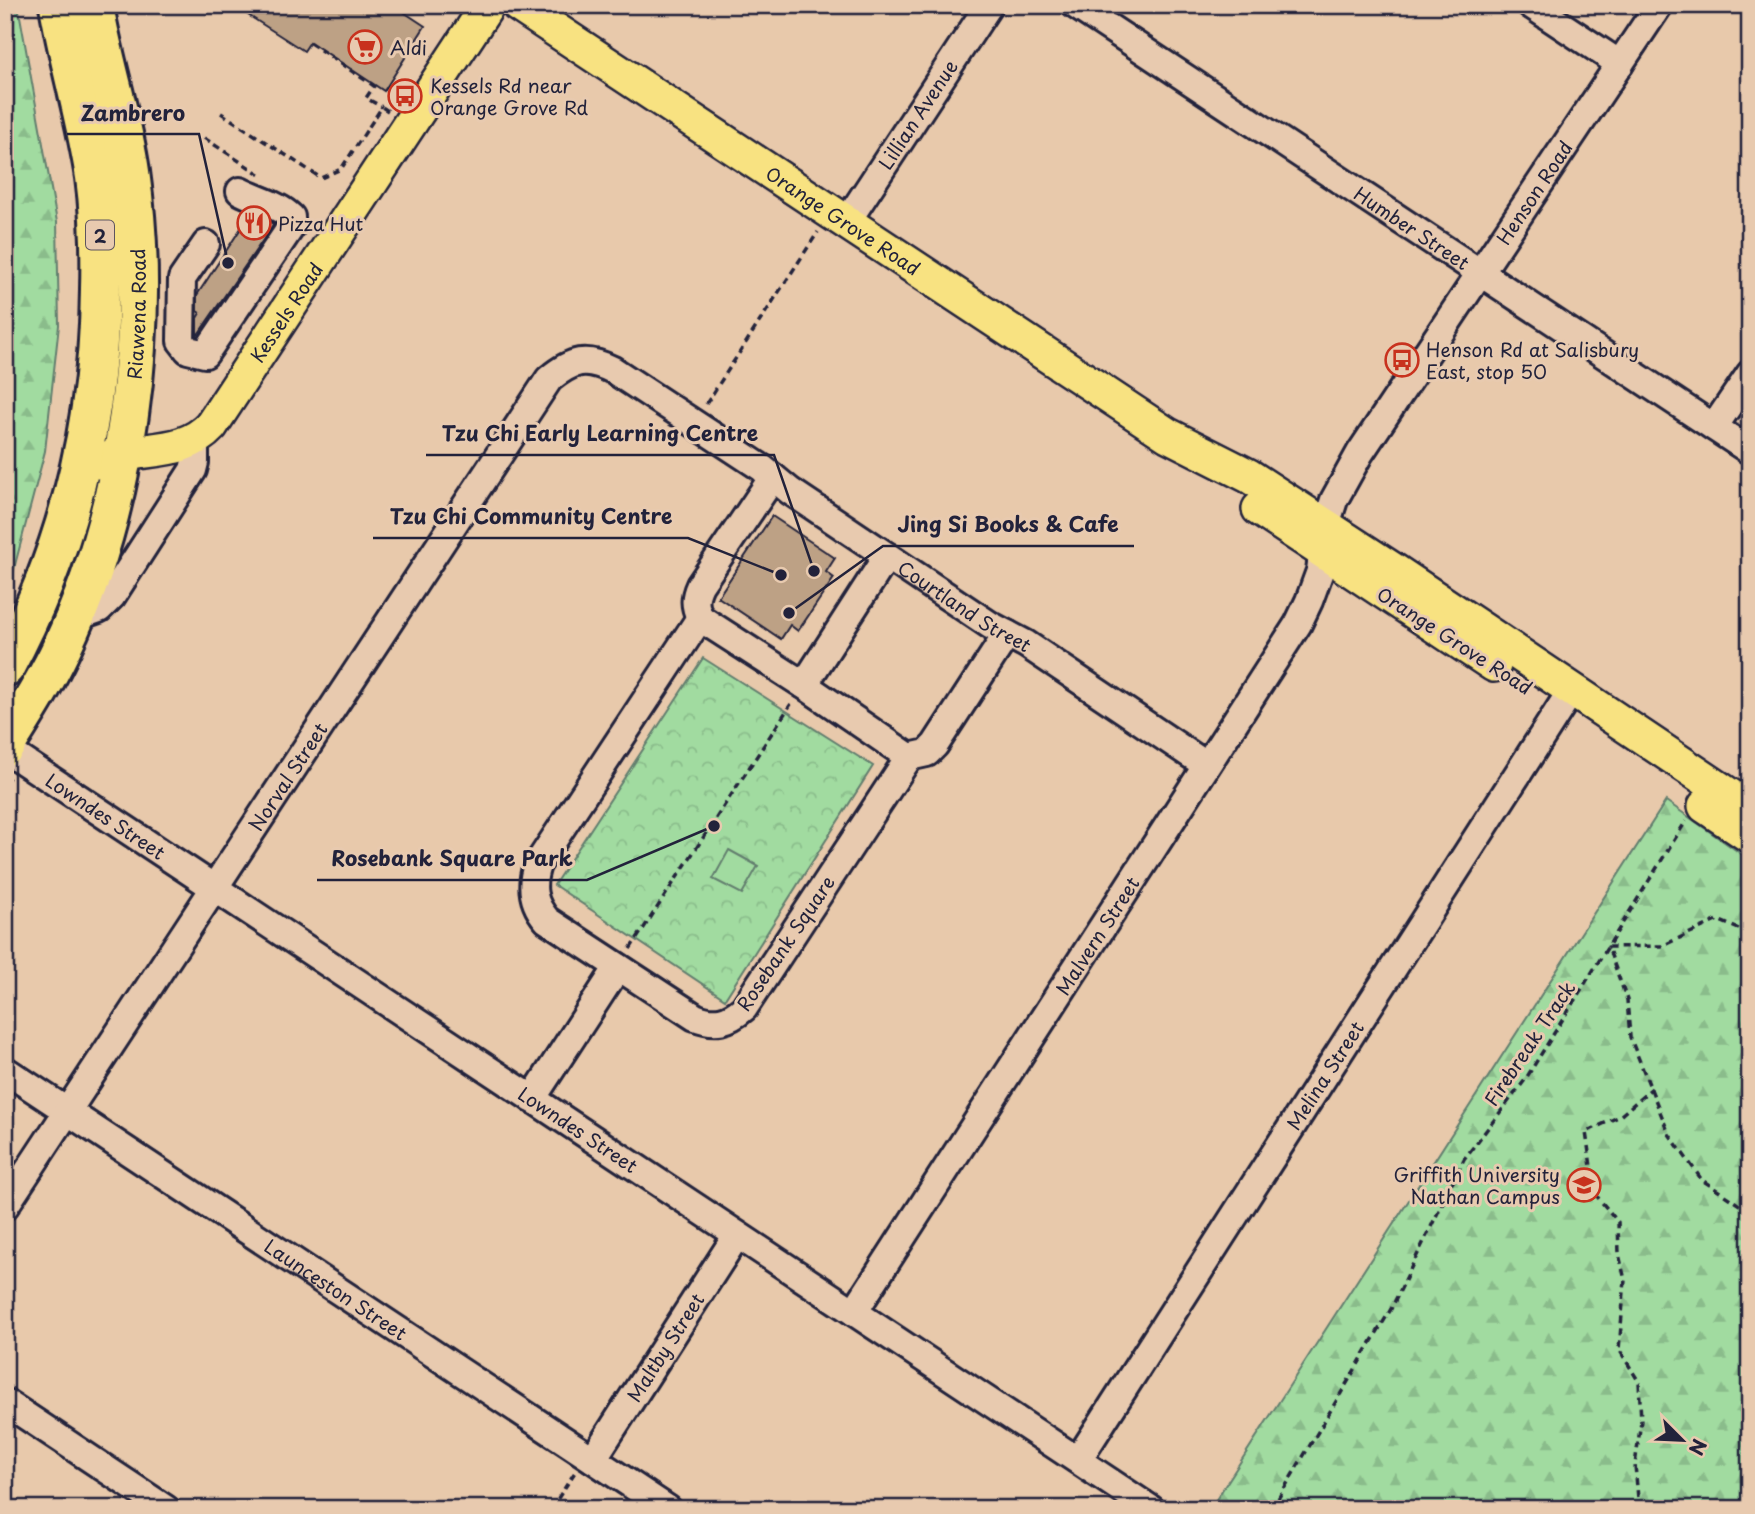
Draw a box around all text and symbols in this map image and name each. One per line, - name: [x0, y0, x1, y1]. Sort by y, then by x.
- supermarket icon: Aldi: [346, 28, 384, 66]
- place label: Aldi: [390, 33, 427, 61]
- street label: Lillian Avenue: [871, 54, 964, 175]
- place label: Kessels Rd near Orange Grove Rd: [430, 71, 589, 121]
- bus stop icon: Kessels Rd near Orange Grove Rd: [386, 77, 424, 115]
- callout: Zambrero: [67, 92, 199, 134]
- text: Zambrero: [81, 96, 185, 128]
- street label: Henson Road: [1489, 135, 1579, 250]
- street label: Orange Grove Road: [760, 159, 926, 282]
- street label: Humber Street: [1349, 179, 1476, 276]
- restaurant icon: Pizza Hut: [235, 204, 273, 242]
- place label: Pizza Hut: [278, 209, 364, 237]
- road number: 2: [86, 220, 114, 249]
- street label: Riawena Road: [119, 248, 152, 381]
- street label: Kessels Road: [243, 257, 329, 368]
- place label: Henson Rd at Salisbury East, stop 50: [1426, 335, 1639, 385]
- bus stop icon: Henson Rd at Salisbury East, stop 50: [1383, 341, 1421, 379]
- callout: Tzu Chi Early Learning Centre: [426, 413, 774, 455]
- text: Tzu Chi Early Learning Centre: [442, 416, 758, 448]
- callout: Tzu Chi Community Centre: [373, 496, 688, 538]
- text: Tzu Chi Community Centre: [390, 499, 672, 531]
- callout: Jing Si Books & Cafe: [883, 504, 1134, 546]
- text: Jing Si Books & Cafe: [897, 507, 1119, 539]
- street label: Courtland Street: [892, 553, 1038, 658]
- street label: Orange Grove Road: [1372, 579, 1538, 701]
- street label: Norval Street: [241, 716, 334, 836]
- street label: Lowndes Street: [40, 766, 171, 866]
- callout: Rosebank Square Park: [317, 838, 587, 880]
- text: Rosebank Square Park: [331, 841, 573, 873]
- street label: Rosebank Square: [729, 870, 841, 1016]
- street label: Malvern Street: [1048, 871, 1146, 1000]
- street label: Firebreak Track: [1477, 975, 1581, 1111]
- street label: Melina Street: [1279, 1015, 1370, 1135]
- street label: Lowndes Street: [513, 1079, 644, 1179]
- place label: Griffith University Nathan Campus: [1393, 1160, 1560, 1210]
- school or university icon: Griffith University Nathan Campus: [1565, 1166, 1603, 1204]
- street label: Launceston Street: [259, 1232, 413, 1347]
- street label: Maltby Street: [620, 1287, 710, 1407]
- north arrow: [1646, 1406, 1716, 1476]
- text: N: [1683, 1435, 1714, 1460]

